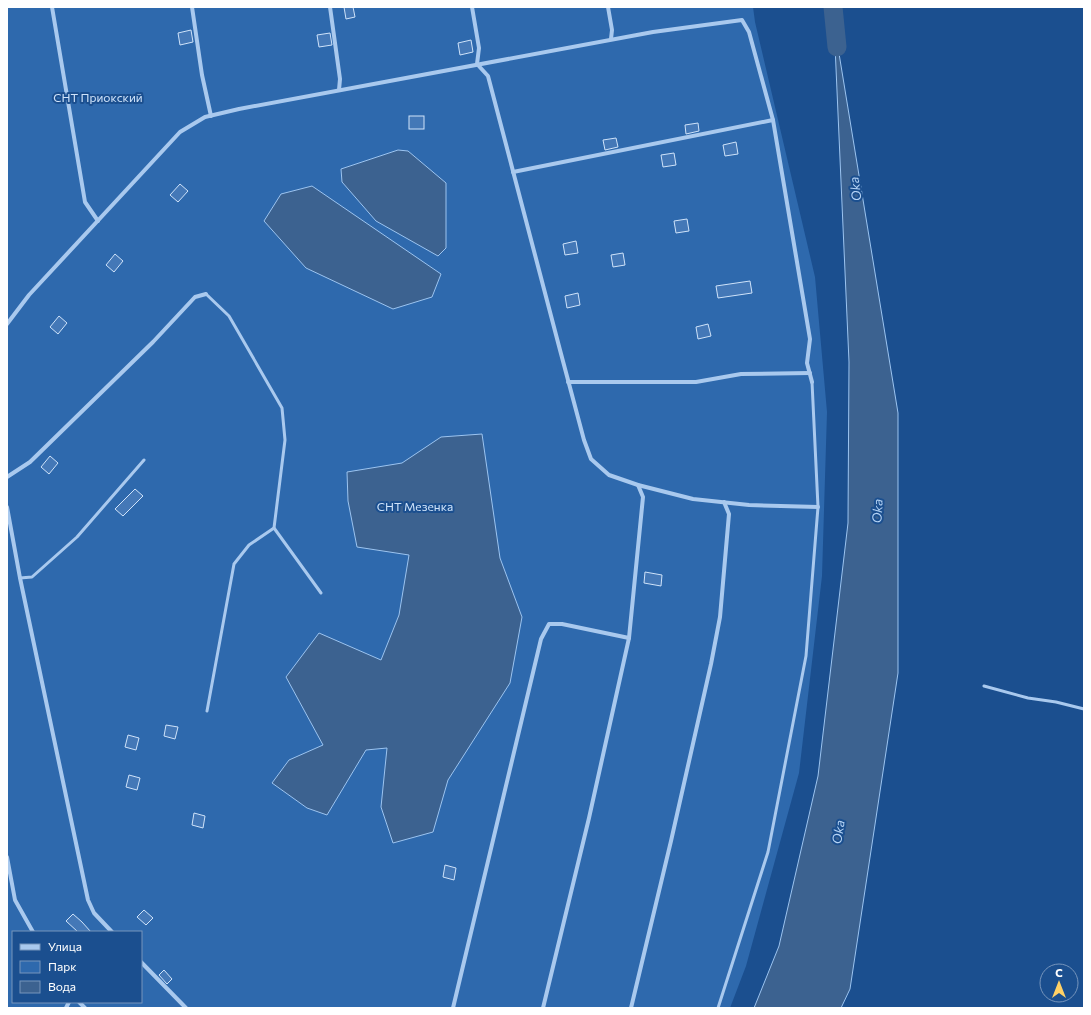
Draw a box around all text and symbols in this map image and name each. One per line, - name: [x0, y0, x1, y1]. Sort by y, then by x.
- park label: СНТ Приокский: [53, 90, 143, 104]
- water label: Oka: [846, 176, 864, 202]
- water label: Oka: [868, 498, 886, 524]
- park label: СНТ Мезенка: [377, 499, 453, 513]
- water label: Oka: [828, 818, 848, 845]
- legend: [12, 931, 142, 1003]
- text: Улица: [48, 939, 82, 953]
- text: Парк: [48, 959, 77, 973]
- north arrow: [1039, 963, 1079, 1003]
- text: С: [1055, 966, 1063, 979]
- text: Вода: [48, 979, 76, 993]

